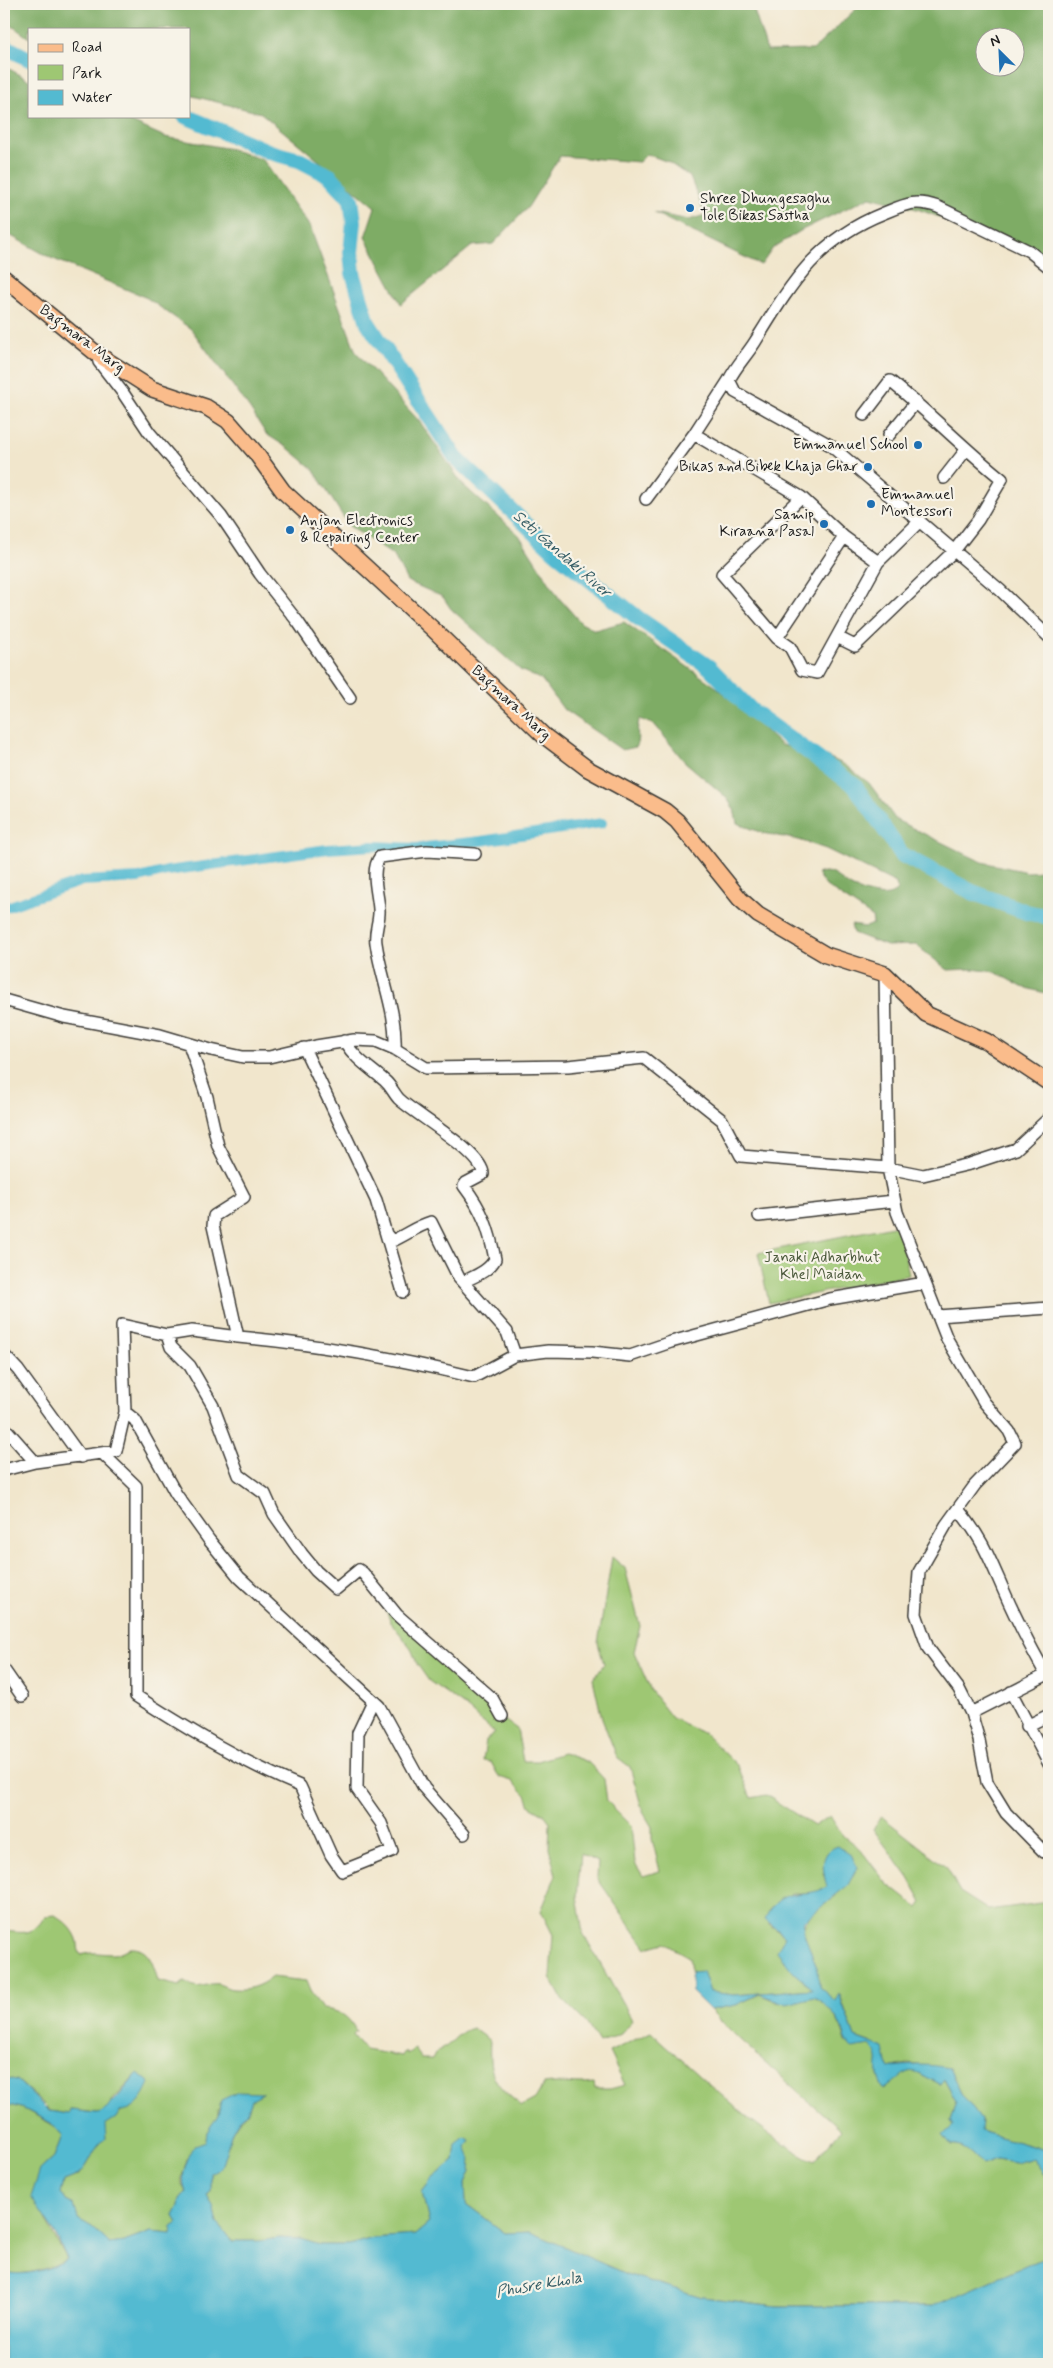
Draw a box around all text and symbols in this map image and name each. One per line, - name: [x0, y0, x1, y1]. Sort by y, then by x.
- legend: [28, 28, 190, 118]
- north arrow: [976, 28, 1026, 78]
- text: N: [987, 31, 1003, 51]
- text: Road: [72, 38, 102, 58]
- text: Park: [72, 64, 102, 84]
- text: Water: [72, 88, 112, 108]
- place label: Shree Dhungesaghu Tole Bikas Sastha: [700, 189, 830, 226]
- marker: Shree Dhungesaghu Tole Bikas Sastha: [684, 202, 696, 214]
- street label: Bagmara Marg: [35, 300, 129, 378]
- place label: Emmanuel School: [793, 435, 908, 455]
- marker: Emmanuel School: [912, 439, 924, 451]
- place label: Bikas and Bibek Khaja Ghar: [679, 457, 858, 477]
- marker: Bikas and Bibek Khaja Ghar: [862, 461, 874, 473]
- place label: Emmanuel Montessori: [881, 485, 954, 522]
- marker: Emmanuel Montessori: [865, 498, 877, 510]
- place label: Samip Kiraana Pasal: [719, 505, 814, 542]
- water label: Seti Gandaki River: [509, 506, 617, 604]
- place label: Anjan Electronics & Repairing Center: [300, 511, 419, 549]
- marker: Samip Kiraana Pasal: [818, 518, 830, 530]
- marker: Anjan Electronics & Repairing Center: [284, 524, 296, 536]
- street label: Bagmara Marg: [466, 661, 555, 746]
- park label: Janaki Adharbhut Khel Maidan: [764, 1248, 880, 1285]
- water label: Phusre Khola: [494, 2267, 584, 2303]

